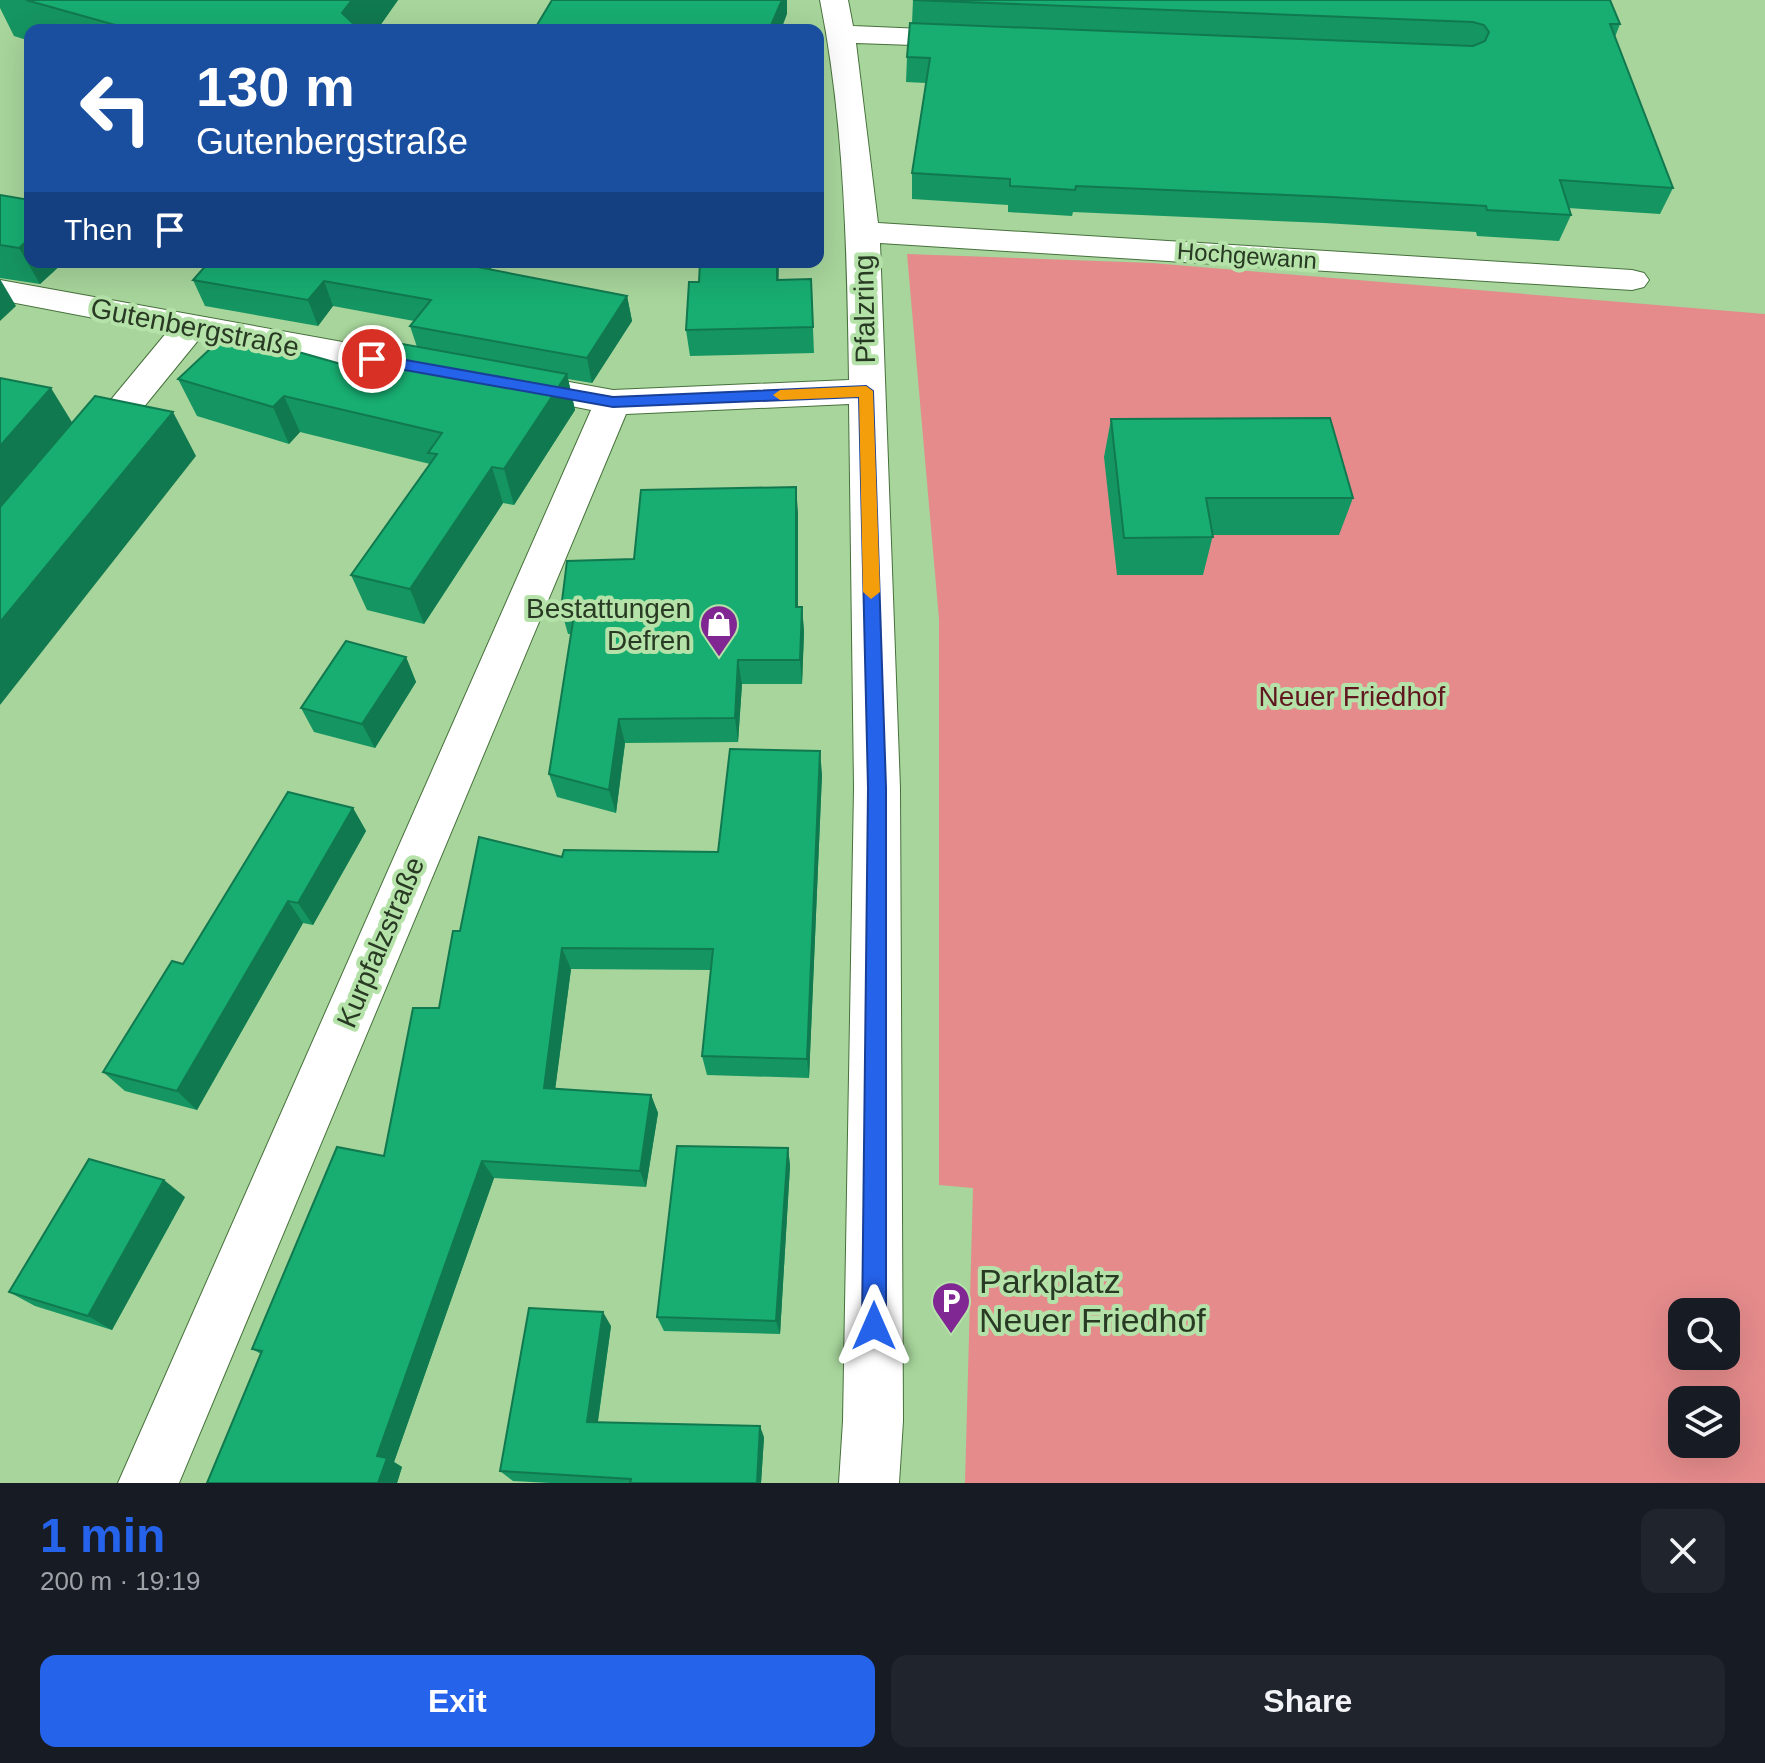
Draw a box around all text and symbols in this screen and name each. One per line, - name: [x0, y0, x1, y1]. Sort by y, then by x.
- text: 130 m: [196, 55, 355, 118]
- icon: left: [64, 56, 168, 160]
- text: Gutenbergstraße: [196, 121, 468, 162]
- icon: arrive: [148, 208, 192, 252]
- text: Then: [64, 213, 132, 246]
- street label: Hochgewann: [1176, 237, 1318, 274]
- street label: Pfalzring: [848, 254, 881, 364]
- street label: Gutenbergstraße: [88, 292, 302, 363]
- pin: [338, 325, 406, 393]
- icon: arrive: [350, 337, 394, 381]
- place label: Bestattungen Defren: [526, 593, 691, 656]
- shop icon: Bestattungen Defren: [698, 603, 740, 658]
- park label: Neuer Friedhof: [1259, 681, 1446, 712]
- street label: Kurpfalzstraße: [331, 852, 430, 1032]
- place label: Parkplatz Neuer Friedhof: [979, 1262, 1206, 1339]
- parking icon: Parkplatz Neuer Friedhof: [930, 1280, 972, 1335]
- position arrow: [832, 1284, 916, 1368]
- map controls: [1668, 1298, 1740, 1458]
- button: search: [1668, 1298, 1740, 1370]
- button: layers: [1668, 1386, 1740, 1458]
- text: 1 min: [40, 1509, 165, 1562]
- button: close: [1641, 1509, 1725, 1593]
- text: 200 m · 19:19: [40, 1566, 200, 1596]
- button: Exit: [40, 1655, 875, 1747]
- button: Share: [891, 1655, 1725, 1747]

